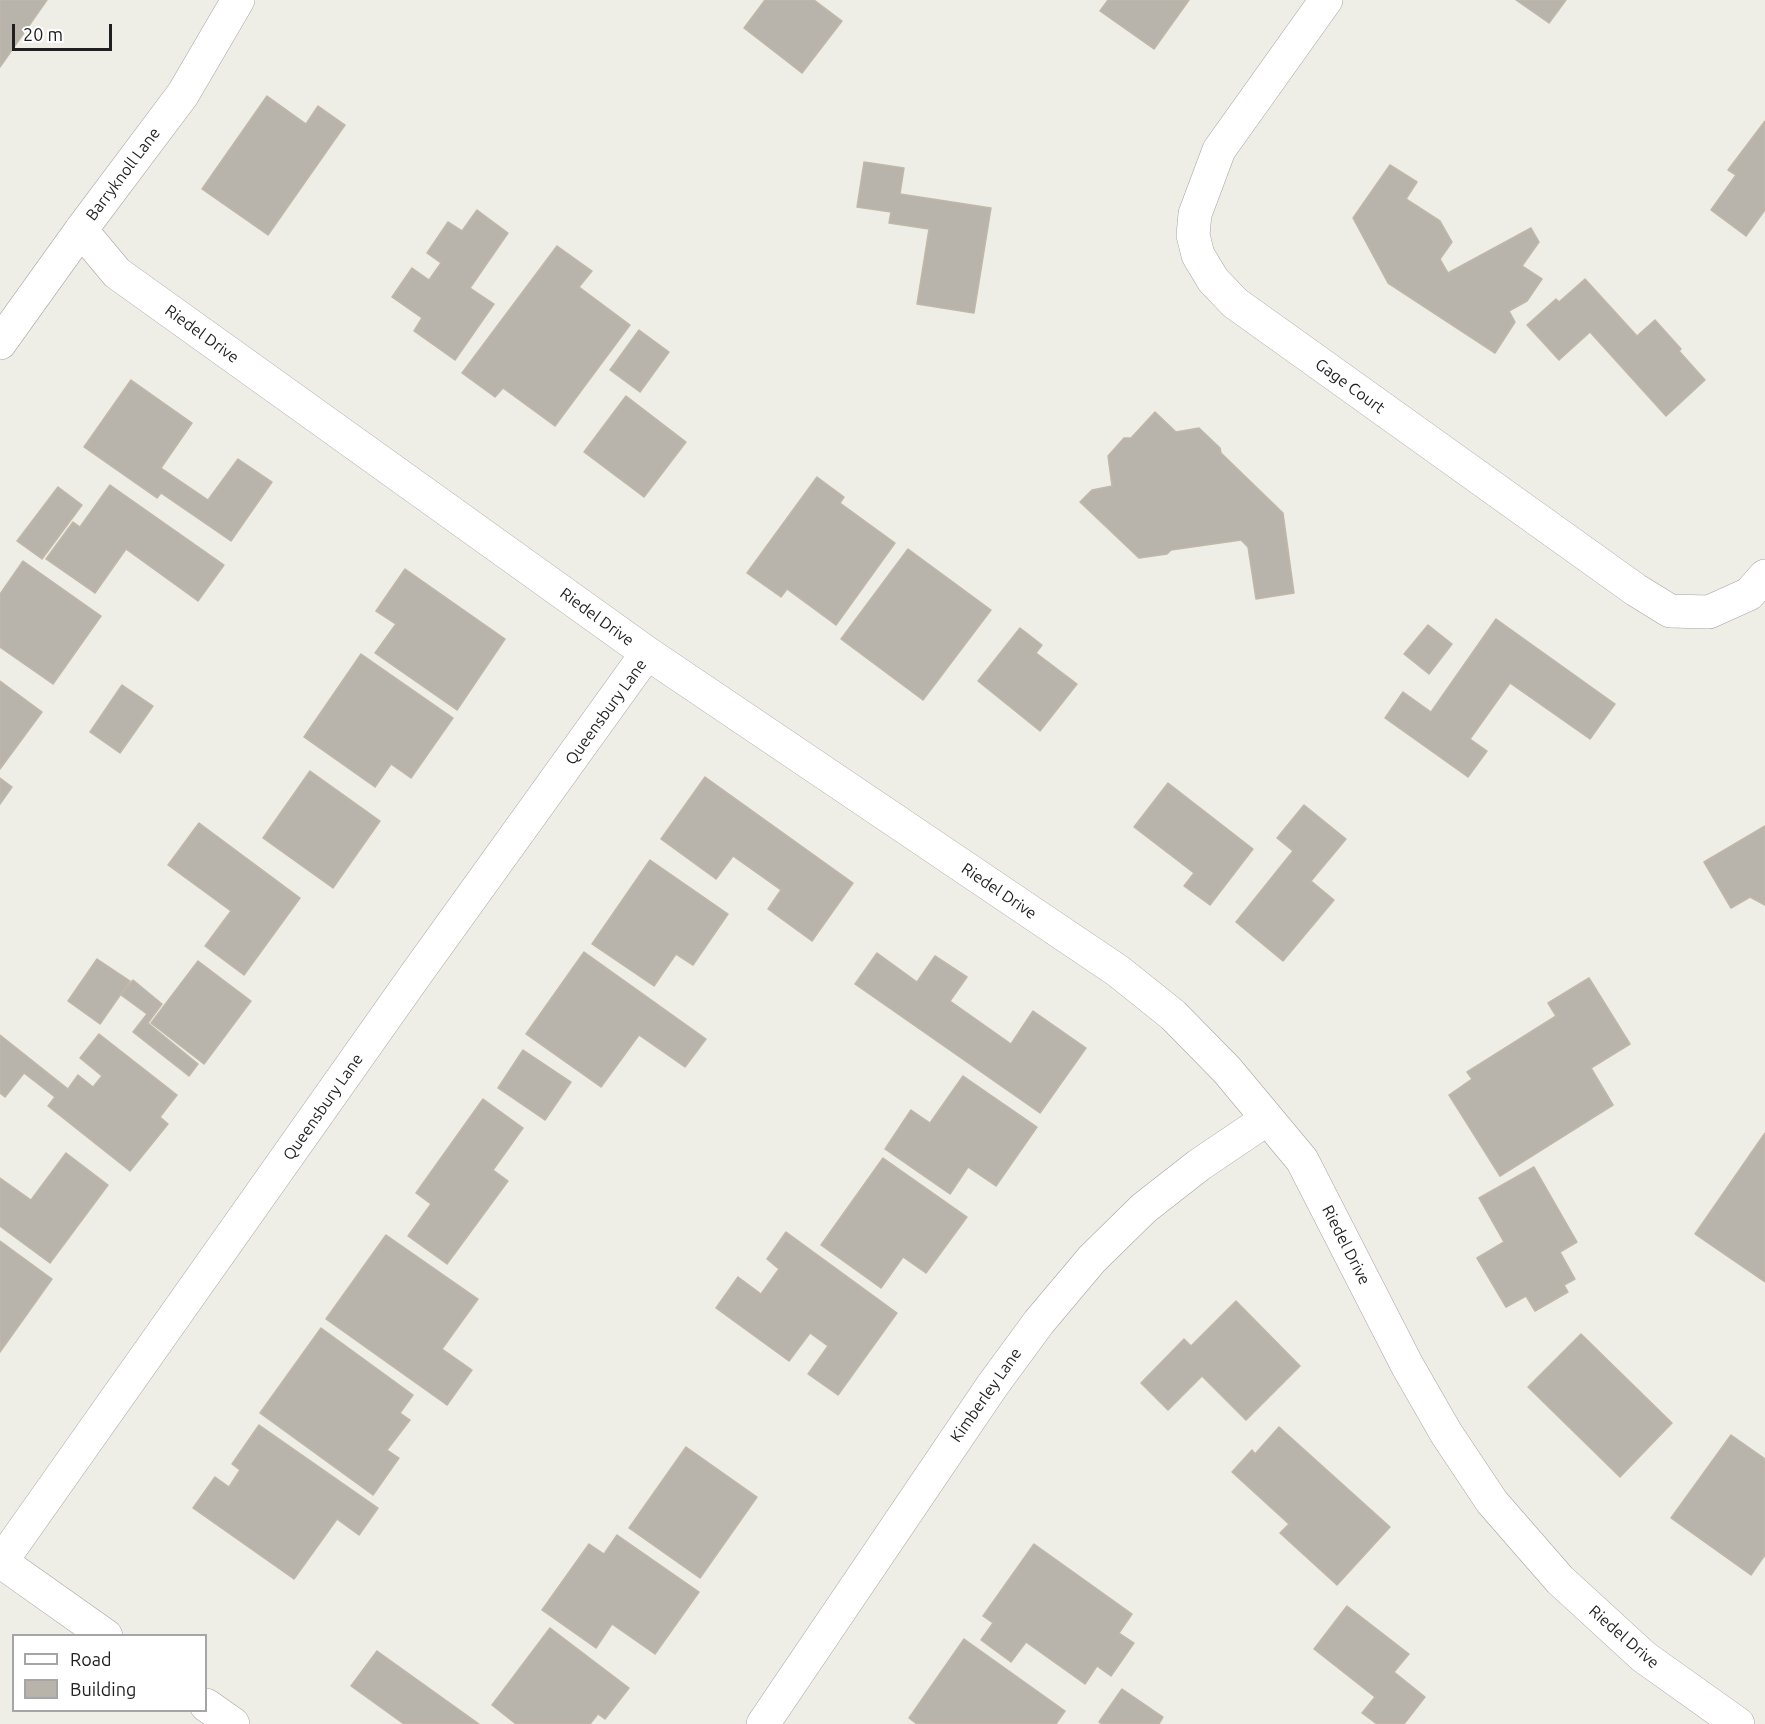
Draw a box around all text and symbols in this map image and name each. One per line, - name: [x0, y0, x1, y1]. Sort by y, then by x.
- scale bar: [15, 12, 116, 50]
- text: 20 m: [23, 24, 63, 44]
- street label: Barryknoll Lane: [82, 124, 164, 224]
- street label: Riedel Drive: [161, 301, 243, 367]
- street label: Gage Court: [1312, 354, 1388, 418]
- street label: Riedel Drive: [556, 584, 638, 650]
- street label: Queensbury Lane: [561, 655, 651, 769]
- street label: Riedel Drive: [958, 859, 1040, 923]
- street label: Queensbury Lane: [279, 1050, 367, 1164]
- street label: Riedel Drive: [1318, 1202, 1374, 1288]
- street label: Kimberley Lane: [946, 1344, 1026, 1446]
- street label: Riedel Drive: [1585, 1601, 1663, 1673]
- legend: [12, 1634, 207, 1712]
- text: Road: [70, 1649, 112, 1669]
- text: Building: [70, 1679, 136, 1699]

